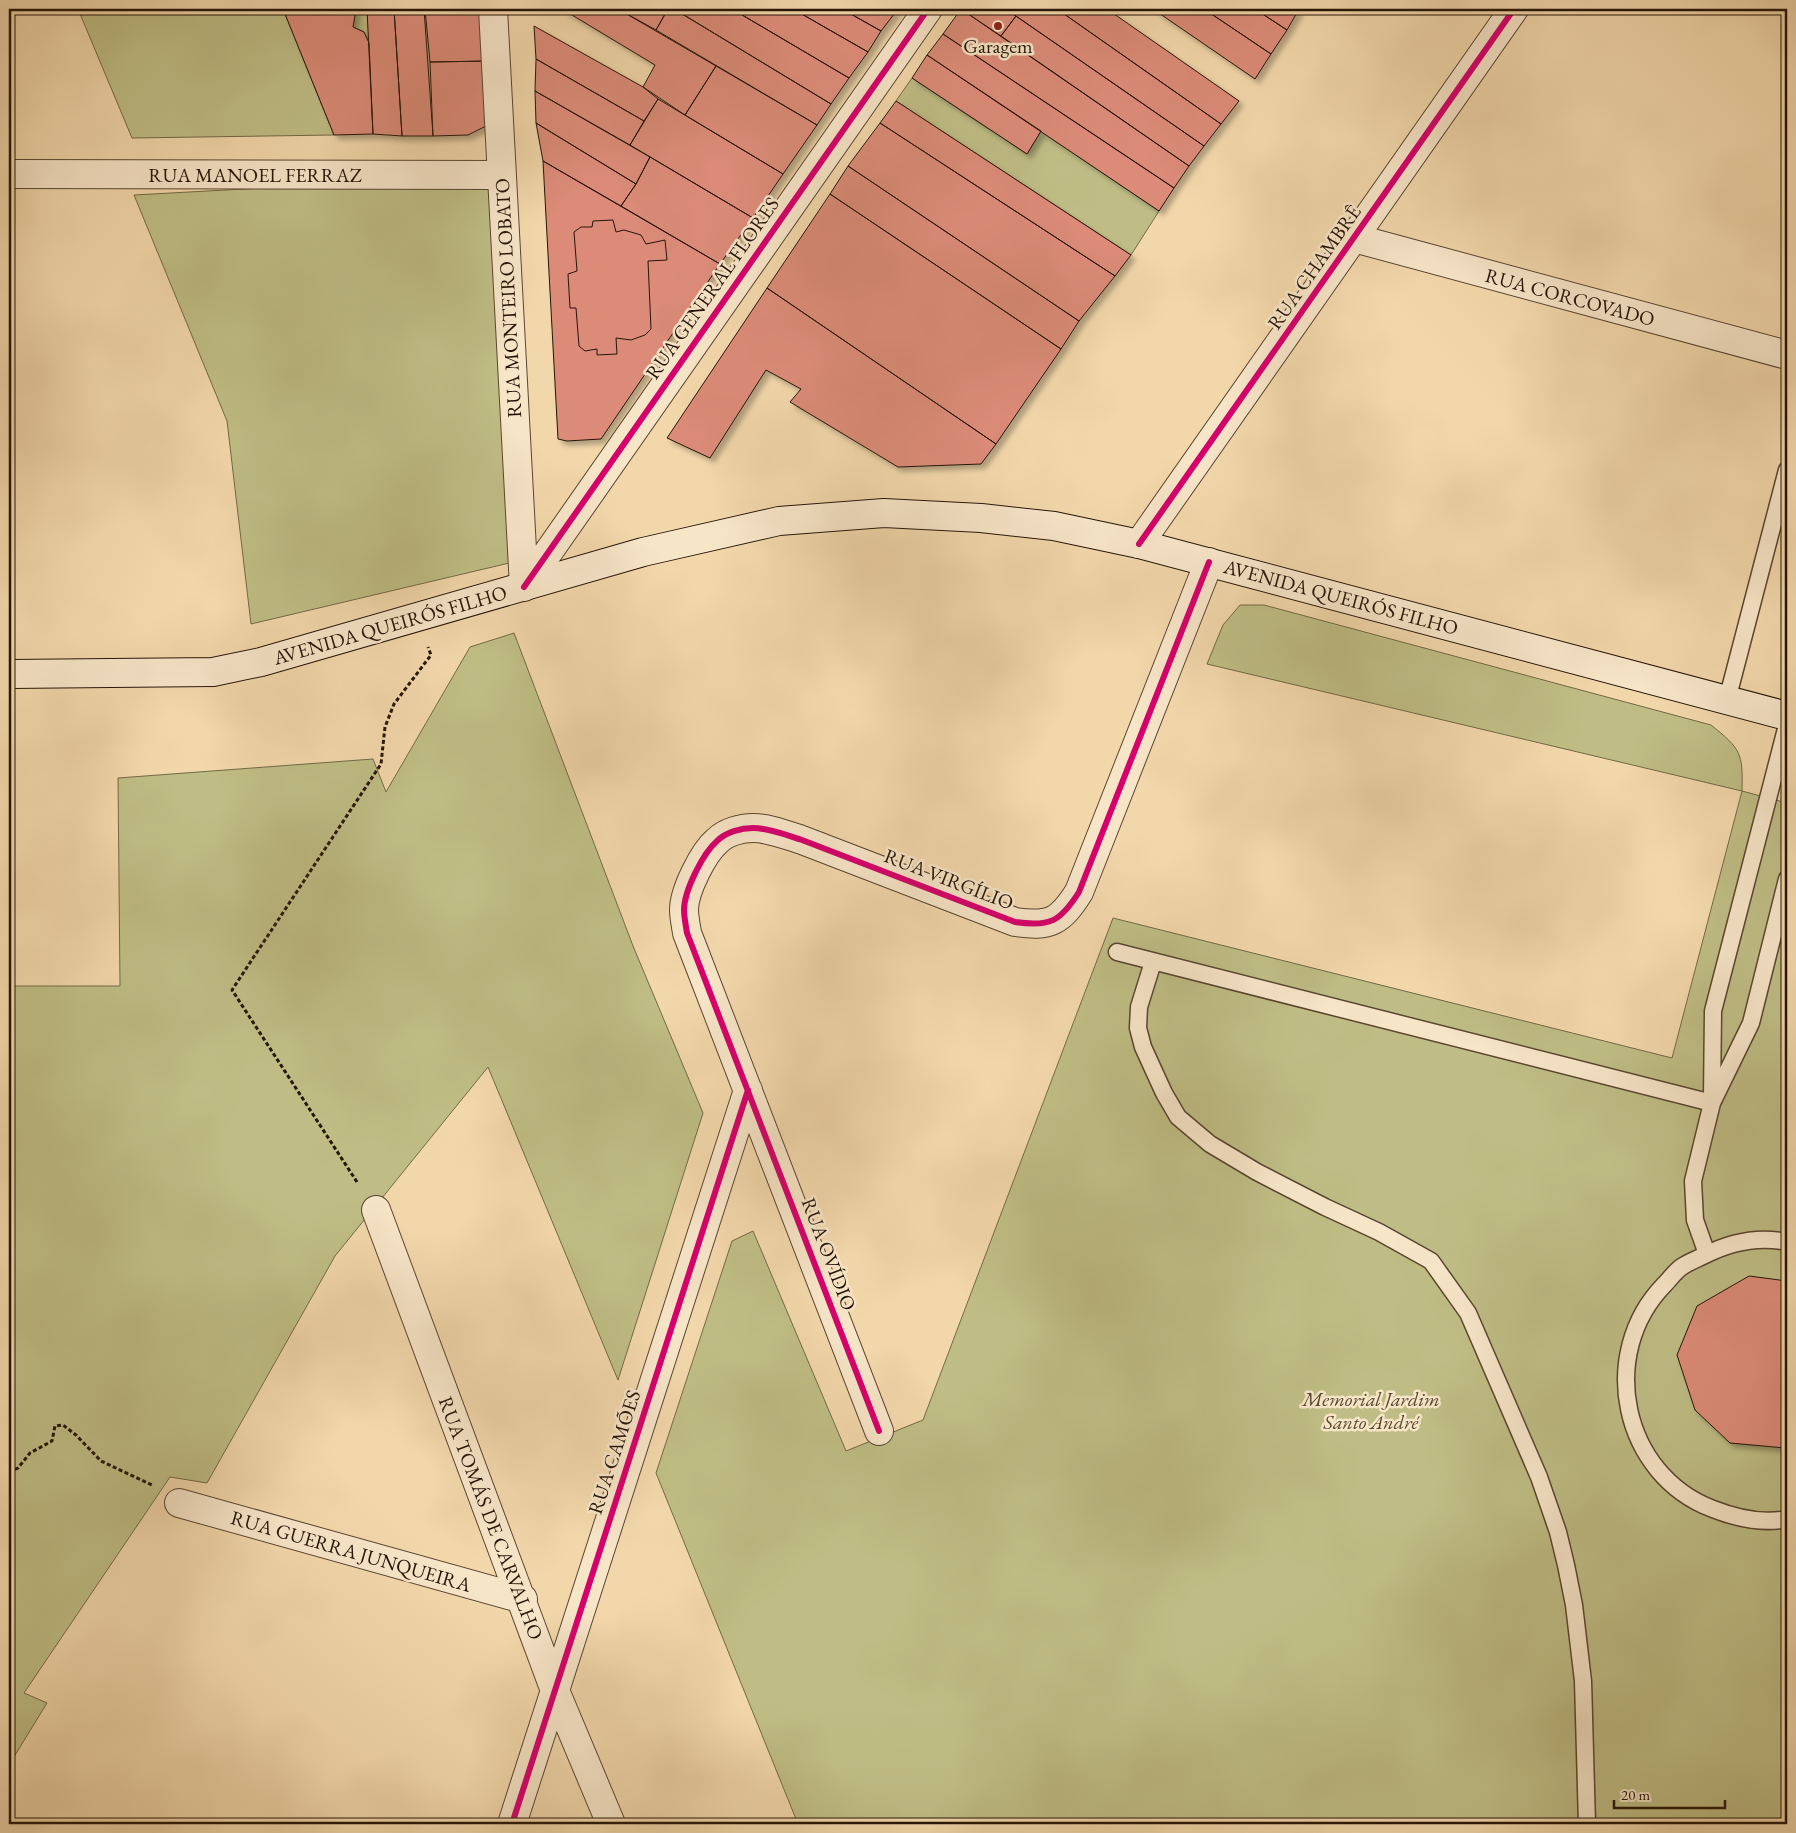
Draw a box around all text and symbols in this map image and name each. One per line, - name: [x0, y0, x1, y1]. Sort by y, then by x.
- marker: Garagem: [992, 20, 1004, 32]
- place label: Garagem: [963, 33, 1033, 59]
- street label: RUA MANOEL FERRAZ: [148, 162, 362, 188]
- street label: RUA MONTEIRO LOBATO: [489, 178, 527, 418]
- street label: RUA GENERAL FLORES: [639, 192, 785, 384]
- street label: RUA CHAMBRÊ: [1261, 200, 1367, 334]
- street label: RUA CORCOVADO: [1482, 262, 1658, 332]
- street label: AVENIDA QUEIRÓS FILHO: [1220, 553, 1461, 641]
- street label: AVENIDA QUEIRÓS FILHO: [269, 579, 510, 671]
- street label: RUA VIRGÍLIO: [881, 842, 1017, 916]
- street label: RUA OVÍDIO: [796, 1194, 862, 1314]
- park label: Memorial Jardim Santo André: [1301, 1386, 1440, 1435]
- street label: RUA CAMÕES: [582, 1387, 646, 1517]
- street label: RUA TOMÁS DE CARVALHO: [433, 1393, 549, 1643]
- street label: RUA GUERRA JUNQUEIRA: [228, 1504, 474, 1598]
- scale bar: [1614, 1778, 1725, 1810]
- text: 20 m: [1621, 1785, 1650, 1804]

